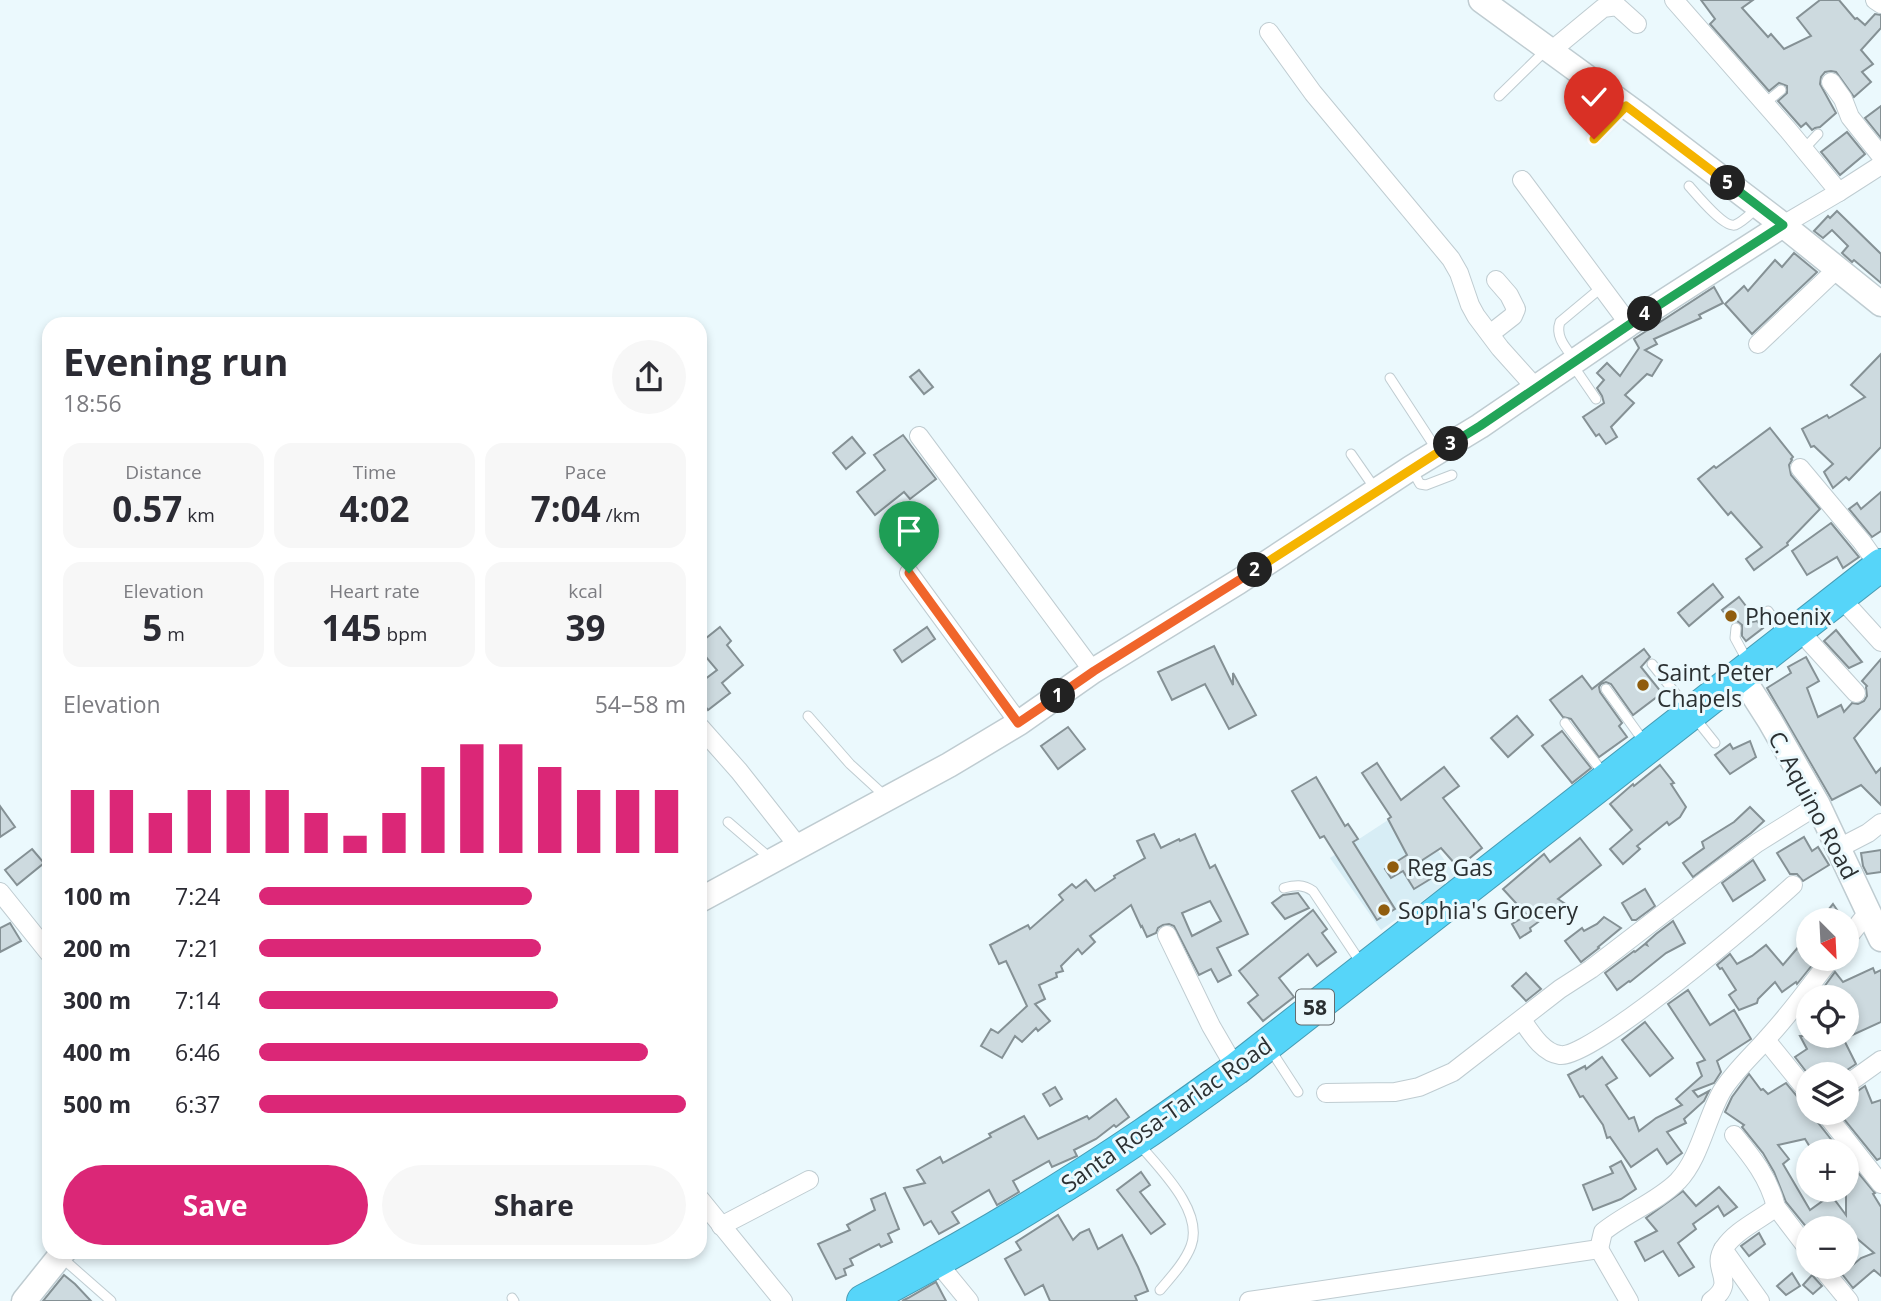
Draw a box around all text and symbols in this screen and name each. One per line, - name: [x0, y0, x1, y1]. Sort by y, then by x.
- pin: [1564, 67, 1624, 139]
- icon: check: [1575, 78, 1613, 116]
- pin: 5: [1710, 166, 1746, 200]
- text: 5: [1722, 169, 1733, 195]
- pin: 4: [1628, 296, 1662, 332]
- text: 4: [1639, 300, 1650, 326]
- text: Evening run: [63, 335, 288, 387]
- button: share: [612, 340, 686, 414]
- text: 18:56: [63, 387, 122, 419]
- pin: 3: [1434, 426, 1468, 462]
- text: 3: [1445, 430, 1456, 456]
- text: Distance: [125, 459, 202, 485]
- text: Time: [353, 459, 396, 485]
- text: Pace: [565, 459, 606, 485]
- text: 0.57: [112, 485, 182, 532]
- text: 4:02: [339, 485, 410, 532]
- text: 7:04: [531, 485, 601, 532]
- pin: [879, 501, 939, 573]
- text: km: [182, 502, 215, 528]
- text: /km: [601, 502, 640, 528]
- icon: arrive: [890, 512, 928, 550]
- pin: 2: [1238, 552, 1272, 588]
- text: 2: [1249, 556, 1260, 582]
- text: Elevation: [123, 578, 204, 604]
- text: Heart rate: [329, 578, 420, 604]
- text: kcal: [568, 578, 603, 604]
- place label: Phoenix: [1745, 600, 1832, 632]
- text: 5: [142, 604, 162, 651]
- text: 145: [322, 604, 382, 651]
- text: 39: [565, 604, 606, 651]
- marker: Phoenix: [1723, 608, 1739, 624]
- text: m: [162, 621, 185, 647]
- text: bpm: [382, 621, 427, 647]
- place label: Saint Peter Chapels: [1657, 656, 1774, 714]
- marker: Saint Peter Chapels: [1635, 677, 1651, 693]
- pin: 1: [1040, 678, 1076, 714]
- text: 1: [1052, 682, 1063, 708]
- text: Elevation: [63, 688, 161, 720]
- text: 54–58 m: [595, 688, 686, 720]
- street label: C. Aquino Road: [1761, 725, 1867, 885]
- place label: Reg Gas: [1407, 851, 1493, 883]
- marker: Reg Gas: [1385, 859, 1401, 875]
- text: 100 m: [63, 880, 131, 912]
- text: 7:24: [175, 880, 221, 912]
- place label: Sophia's Grocery: [1398, 894, 1578, 926]
- marker: Sophia's Grocery: [1376, 902, 1392, 918]
- north arrow: [1796, 908, 1858, 971]
- map controls: [1796, 908, 1859, 1279]
- text: 200 m: [63, 932, 131, 964]
- text: 7:21: [175, 932, 221, 964]
- text: 300 m: [63, 984, 131, 1016]
- text: 7:14: [175, 984, 221, 1016]
- button: locate: [1796, 985, 1859, 1048]
- road number: 58: [1296, 990, 1334, 1024]
- street label: Santa Rosa-Tarlac Road: [1054, 1029, 1278, 1199]
- text: 400 m: [63, 1036, 131, 1068]
- text: 6:46: [175, 1036, 221, 1068]
- button: layers: [1796, 1062, 1859, 1125]
- text: 500 m: [63, 1088, 131, 1120]
- text: 6:37: [175, 1088, 221, 1120]
- button: +: [1796, 1139, 1859, 1202]
- button: Save: [63, 1165, 368, 1245]
- button: Share: [382, 1165, 686, 1245]
- button: −: [1796, 1216, 1859, 1279]

